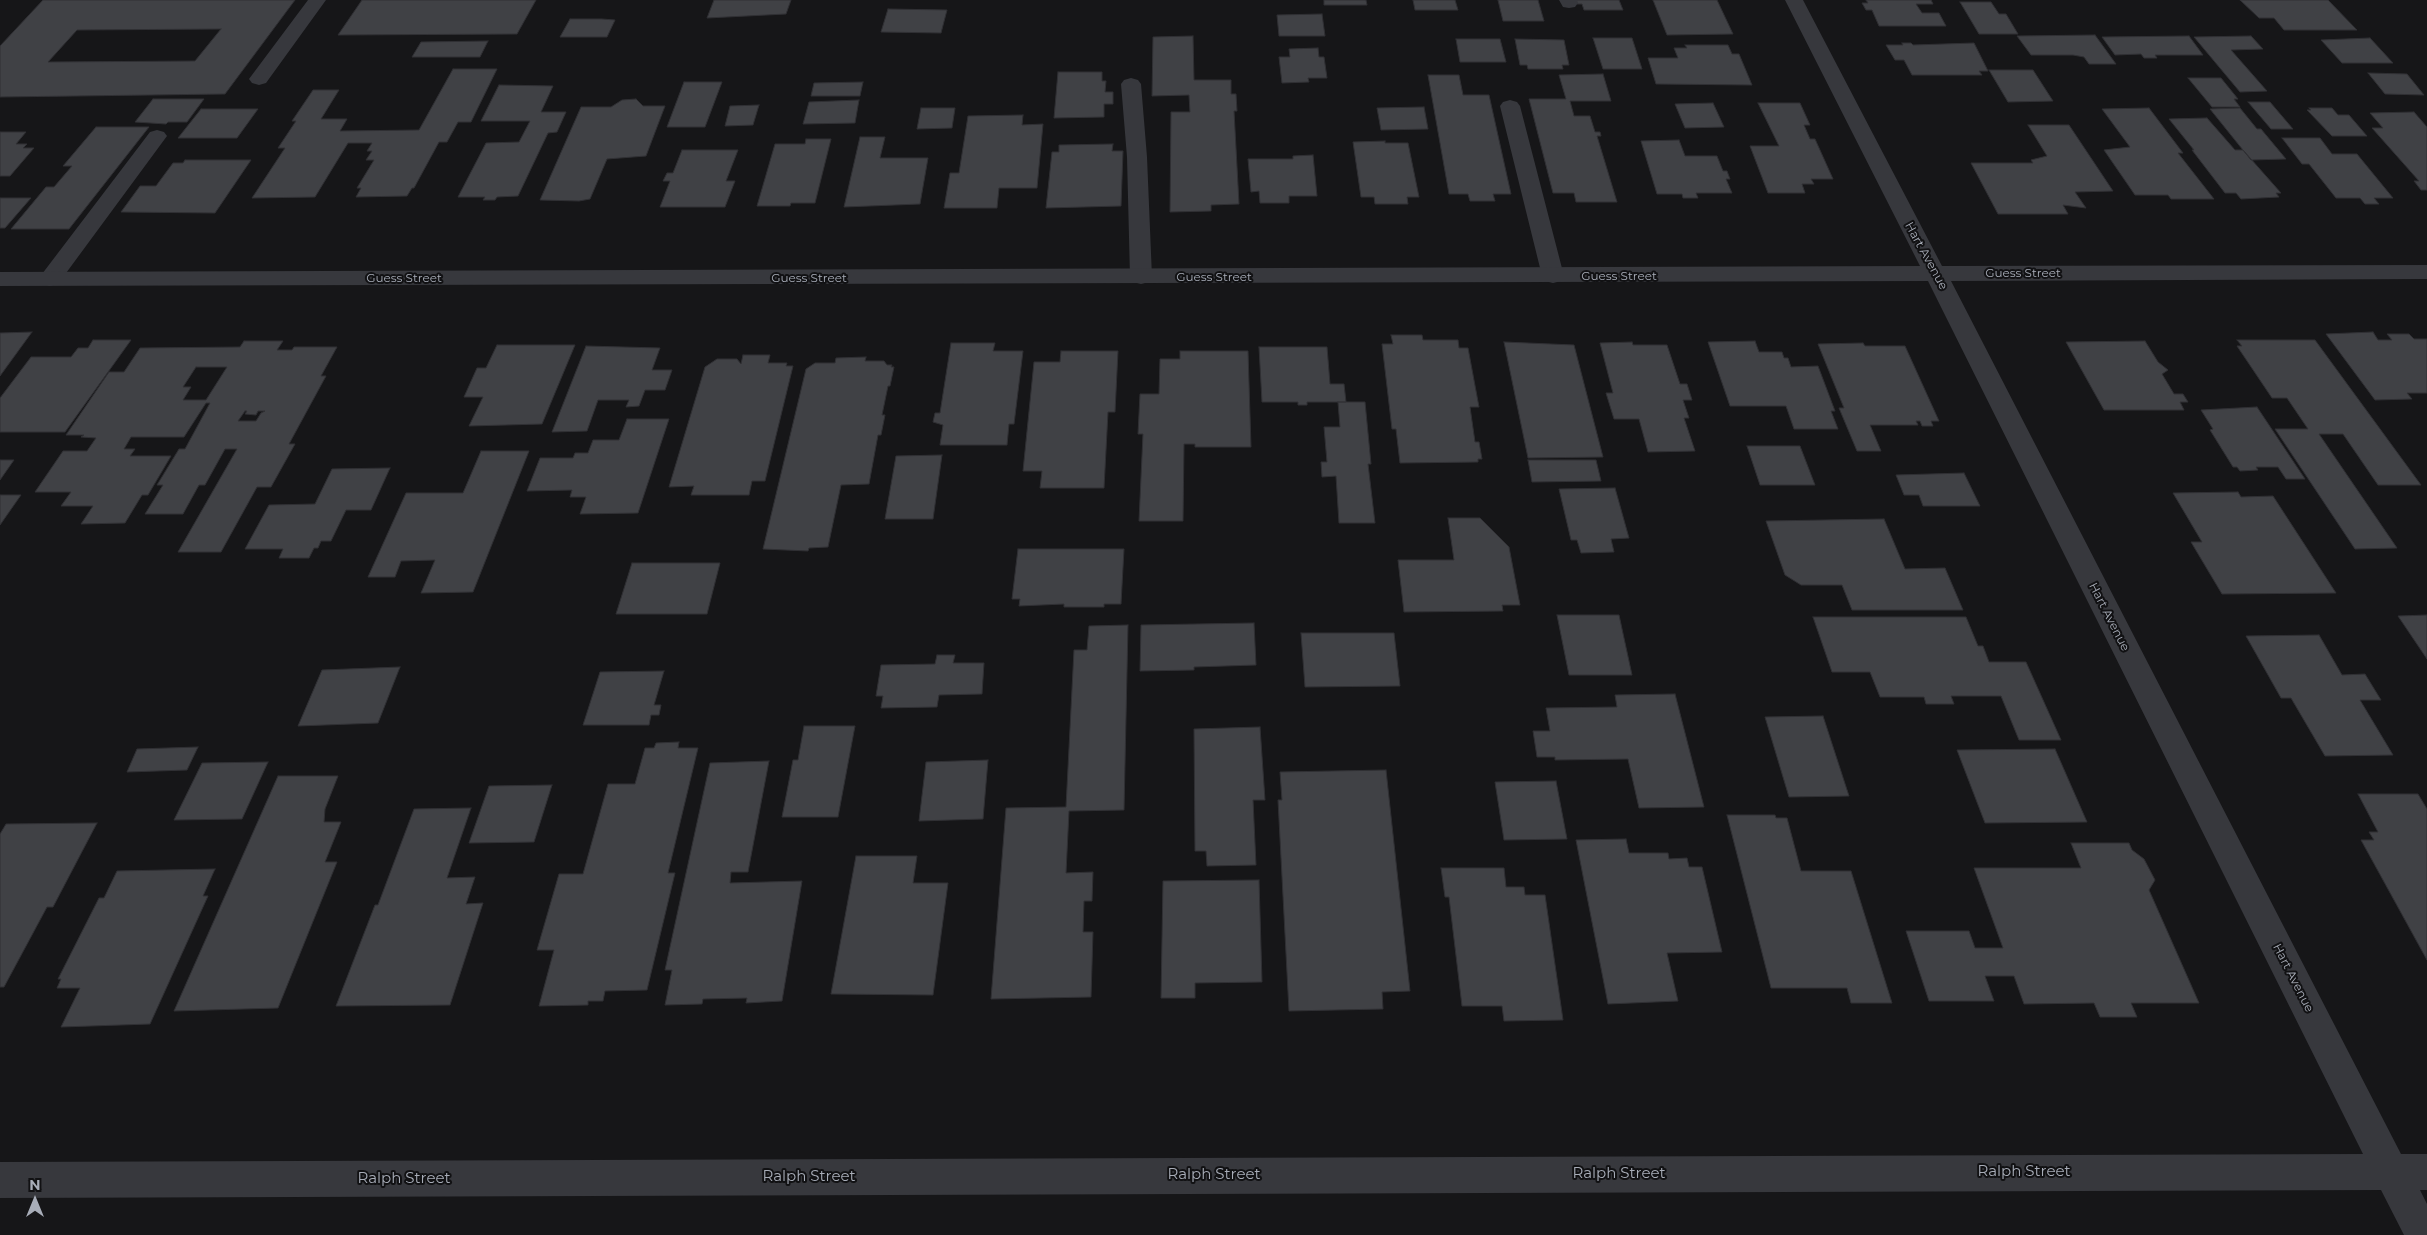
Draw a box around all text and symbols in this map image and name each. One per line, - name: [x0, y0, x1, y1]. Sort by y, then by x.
- street label: Hart Avenue: [1901, 220, 1951, 292]
- street label: Guess Street: [1985, 266, 2061, 280]
- street label: Guess Street: [1581, 269, 1657, 283]
- street label: Guess Street: [1176, 270, 1252, 284]
- street label: Guess Street: [366, 271, 442, 285]
- street label: Guess Street: [771, 271, 847, 285]
- street label: Hart Avenue: [2086, 580, 2132, 654]
- street label: Hart Avenue: [2270, 941, 2316, 1015]
- street label: Ralph Street: [1977, 1163, 2071, 1181]
- street label: Ralph Street: [1572, 1165, 1666, 1183]
- street label: Ralph Street: [1167, 1166, 1261, 1184]
- street label: Ralph Street: [762, 1168, 856, 1186]
- street label: Ralph Street: [357, 1170, 451, 1188]
- north arrow: [10, 1175, 60, 1225]
- text: N: [29, 1176, 41, 1194]

